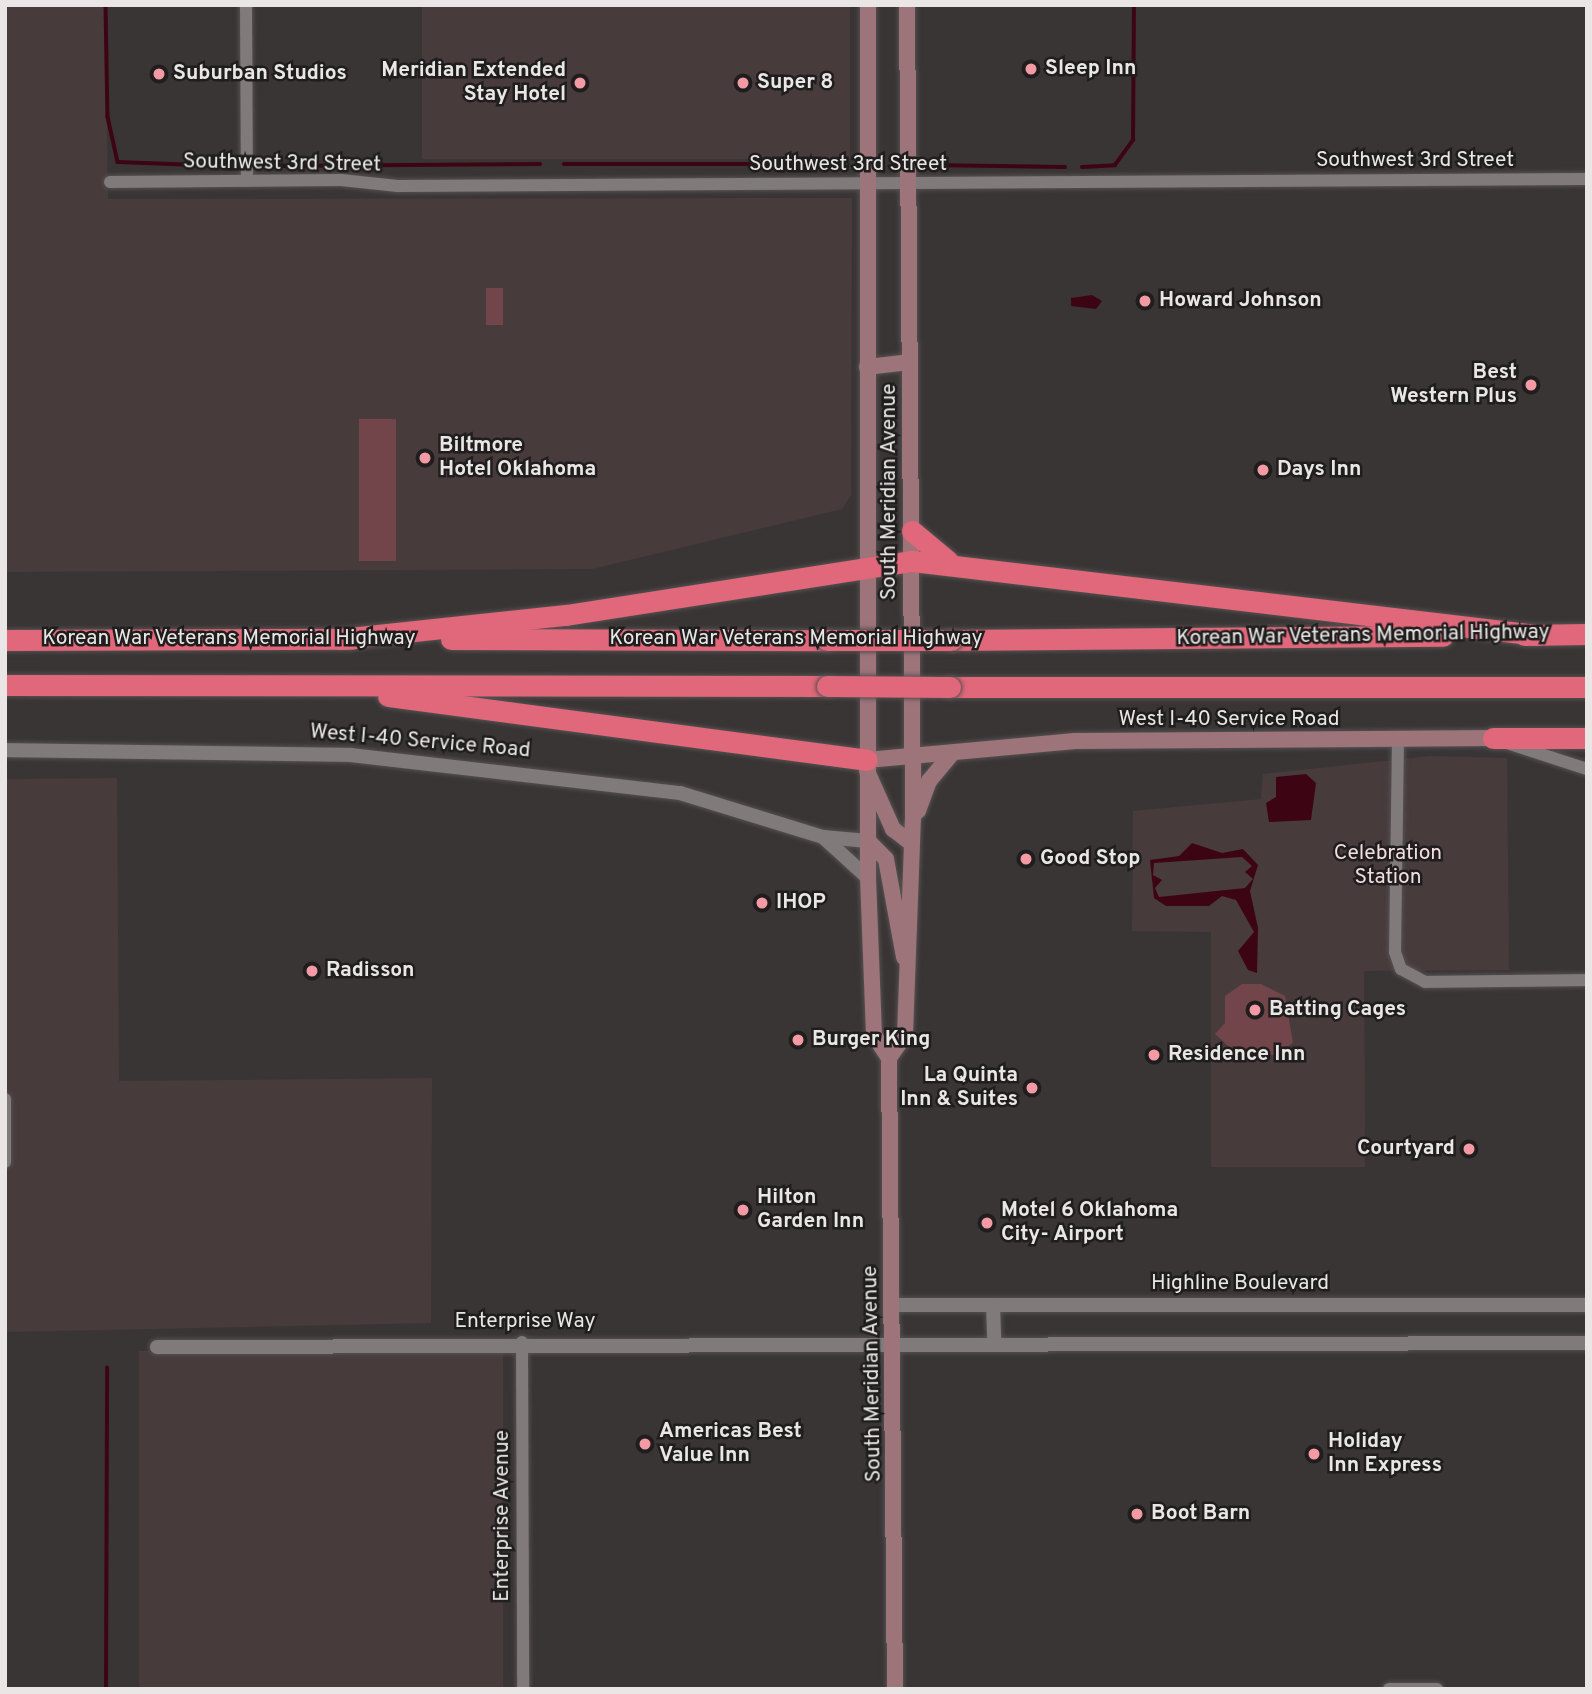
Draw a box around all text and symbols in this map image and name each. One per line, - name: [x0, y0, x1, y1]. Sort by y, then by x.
- place label: Sleep Inn: [1045, 56, 1136, 82]
- place label: Meridian Extended Stay Hotel: [381, 58, 566, 108]
- place label: Suburban Studios: [173, 61, 347, 87]
- marker: Sleep Inn: [1023, 61, 1039, 77]
- marker: Suburban Studios: [151, 66, 167, 82]
- place label: Super 8: [757, 70, 834, 96]
- marker: Meridian Extended Stay Hotel: [572, 75, 588, 91]
- marker: Super 8: [735, 75, 751, 91]
- street label: Southwest 3rd Street: [1316, 148, 1514, 174]
- street label: Southwest 3rd Street: [183, 150, 381, 178]
- street label: Southwest 3rd Street: [749, 152, 947, 178]
- place label: Howard Johnson: [1159, 288, 1322, 314]
- marker: Howard Johnson: [1137, 293, 1153, 309]
- place label: Best Western Plus: [1390, 360, 1517, 410]
- marker: Best Western Plus: [1523, 377, 1539, 393]
- street label: South Meridian Avenue: [877, 383, 903, 601]
- place label: Biltmore Hotel Oklahoma: [439, 433, 596, 483]
- marker: Biltmore Hotel Oklahoma: [417, 450, 433, 466]
- place label: Days Inn: [1277, 457, 1361, 483]
- marker: Days Inn: [1255, 462, 1271, 478]
- street label: Korean War Veterans Memorial Highway: [1176, 620, 1550, 652]
- street label: Korean War Veterans Memorial Highway: [42, 626, 416, 652]
- street label: Korean War Veterans Memorial Highway: [609, 626, 983, 652]
- street label: West I-40 Service Road: [1118, 707, 1340, 733]
- street label: West I-40 Service Road: [309, 720, 531, 764]
- park label: Celebration Station: [1334, 841, 1442, 891]
- place label: Good Stop: [1040, 846, 1140, 872]
- marker: Good Stop: [1018, 851, 1034, 867]
- place label: IHOP: [776, 890, 826, 916]
- marker: IHOP: [754, 895, 770, 911]
- place label: Radisson: [326, 958, 414, 984]
- marker: Radisson: [304, 963, 320, 979]
- place label: Batting Cages: [1269, 997, 1406, 1023]
- marker: Batting Cages: [1247, 1002, 1263, 1018]
- place label: Burger King: [812, 1027, 930, 1053]
- marker: Burger King: [790, 1032, 806, 1048]
- place label: Residence Inn: [1168, 1042, 1305, 1068]
- marker: Residence Inn: [1146, 1047, 1162, 1063]
- place label: La Quinta Inn & Suites: [900, 1063, 1018, 1113]
- marker: La Quinta Inn & Suites: [1024, 1080, 1040, 1096]
- place label: Courtyard: [1357, 1136, 1455, 1162]
- marker: Courtyard: [1461, 1141, 1477, 1157]
- place label: Hilton Garden Inn: [757, 1185, 864, 1235]
- place label: Motel 6 Oklahoma City- Airport: [1001, 1198, 1178, 1248]
- marker: Hilton Garden Inn: [735, 1202, 751, 1218]
- marker: Motel 6 Oklahoma City- Airport: [979, 1215, 995, 1231]
- street label: South Meridian Avenue: [859, 1265, 887, 1483]
- street label: Highline Boulevard: [1151, 1271, 1329, 1297]
- street label: Enterprise Way: [454, 1309, 596, 1335]
- place label: Americas Best Value Inn: [659, 1419, 802, 1469]
- place label: Holiday Inn Express: [1328, 1429, 1442, 1479]
- street label: Enterprise Avenue: [490, 1430, 516, 1602]
- marker: Americas Best Value Inn: [637, 1436, 653, 1452]
- marker: Holiday Inn Express: [1306, 1446, 1322, 1462]
- place label: Boot Barn: [1151, 1501, 1250, 1527]
- marker: Boot Barn: [1129, 1506, 1145, 1522]

